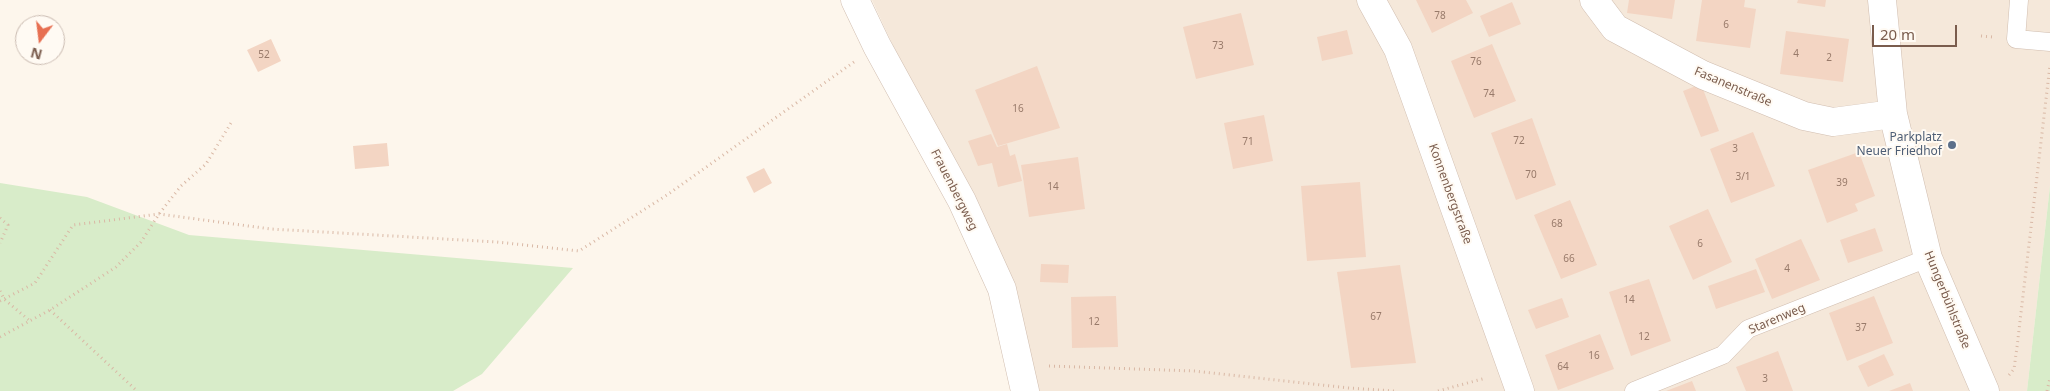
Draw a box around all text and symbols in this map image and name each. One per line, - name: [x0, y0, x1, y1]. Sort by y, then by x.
- house number: 78: [1434, 10, 1446, 22]
- north arrow: [15, 15, 65, 65]
- scale bar: [1875, 15, 1960, 47]
- house number: 6: [1723, 19, 1729, 31]
- text: 20 m: [1880, 24, 1915, 44]
- house number: 73: [1212, 40, 1224, 52]
- text: N: [28, 43, 44, 65]
- house number: 4: [1793, 48, 1799, 60]
- house number: 52: [258, 49, 270, 61]
- house number: 2: [1826, 52, 1832, 64]
- house number: 76: [1470, 56, 1482, 68]
- street label: Fasanenstraße: [1692, 64, 1774, 110]
- house number: 74: [1483, 88, 1495, 100]
- house number: 16: [1012, 103, 1024, 115]
- place label: Parkplatz Neuer Friedhof: [1857, 131, 1942, 159]
- house number: 72: [1513, 135, 1525, 147]
- house number: 71: [1242, 136, 1254, 148]
- marker: Parkplatz Neuer Friedhof: [1946, 139, 1958, 151]
- street label: Konnenbergstraße: [1425, 142, 1475, 246]
- house number: 3: [1732, 143, 1738, 155]
- street label: Frauenbergweg: [927, 147, 981, 233]
- house number: 70: [1525, 169, 1537, 181]
- house number: 3/1: [1735, 171, 1751, 183]
- house number: 39: [1836, 177, 1848, 189]
- house number: 14: [1047, 181, 1059, 193]
- house number: 68: [1551, 218, 1563, 230]
- house number: 6: [1697, 238, 1703, 250]
- street label: Hungerbühlstraße: [1921, 249, 1973, 351]
- house number: 66: [1563, 253, 1575, 265]
- house number: 4: [1784, 263, 1790, 275]
- house number: 14: [1623, 294, 1635, 306]
- street label: Starenweg: [1747, 301, 1807, 337]
- house number: 67: [1370, 311, 1382, 323]
- house number: 12: [1088, 316, 1100, 328]
- house number: 37: [1855, 322, 1867, 334]
- house number: 12: [1638, 331, 1650, 343]
- house number: 16: [1588, 350, 1600, 362]
- house number: 64: [1557, 361, 1569, 373]
- house number: 3: [1762, 373, 1768, 385]

